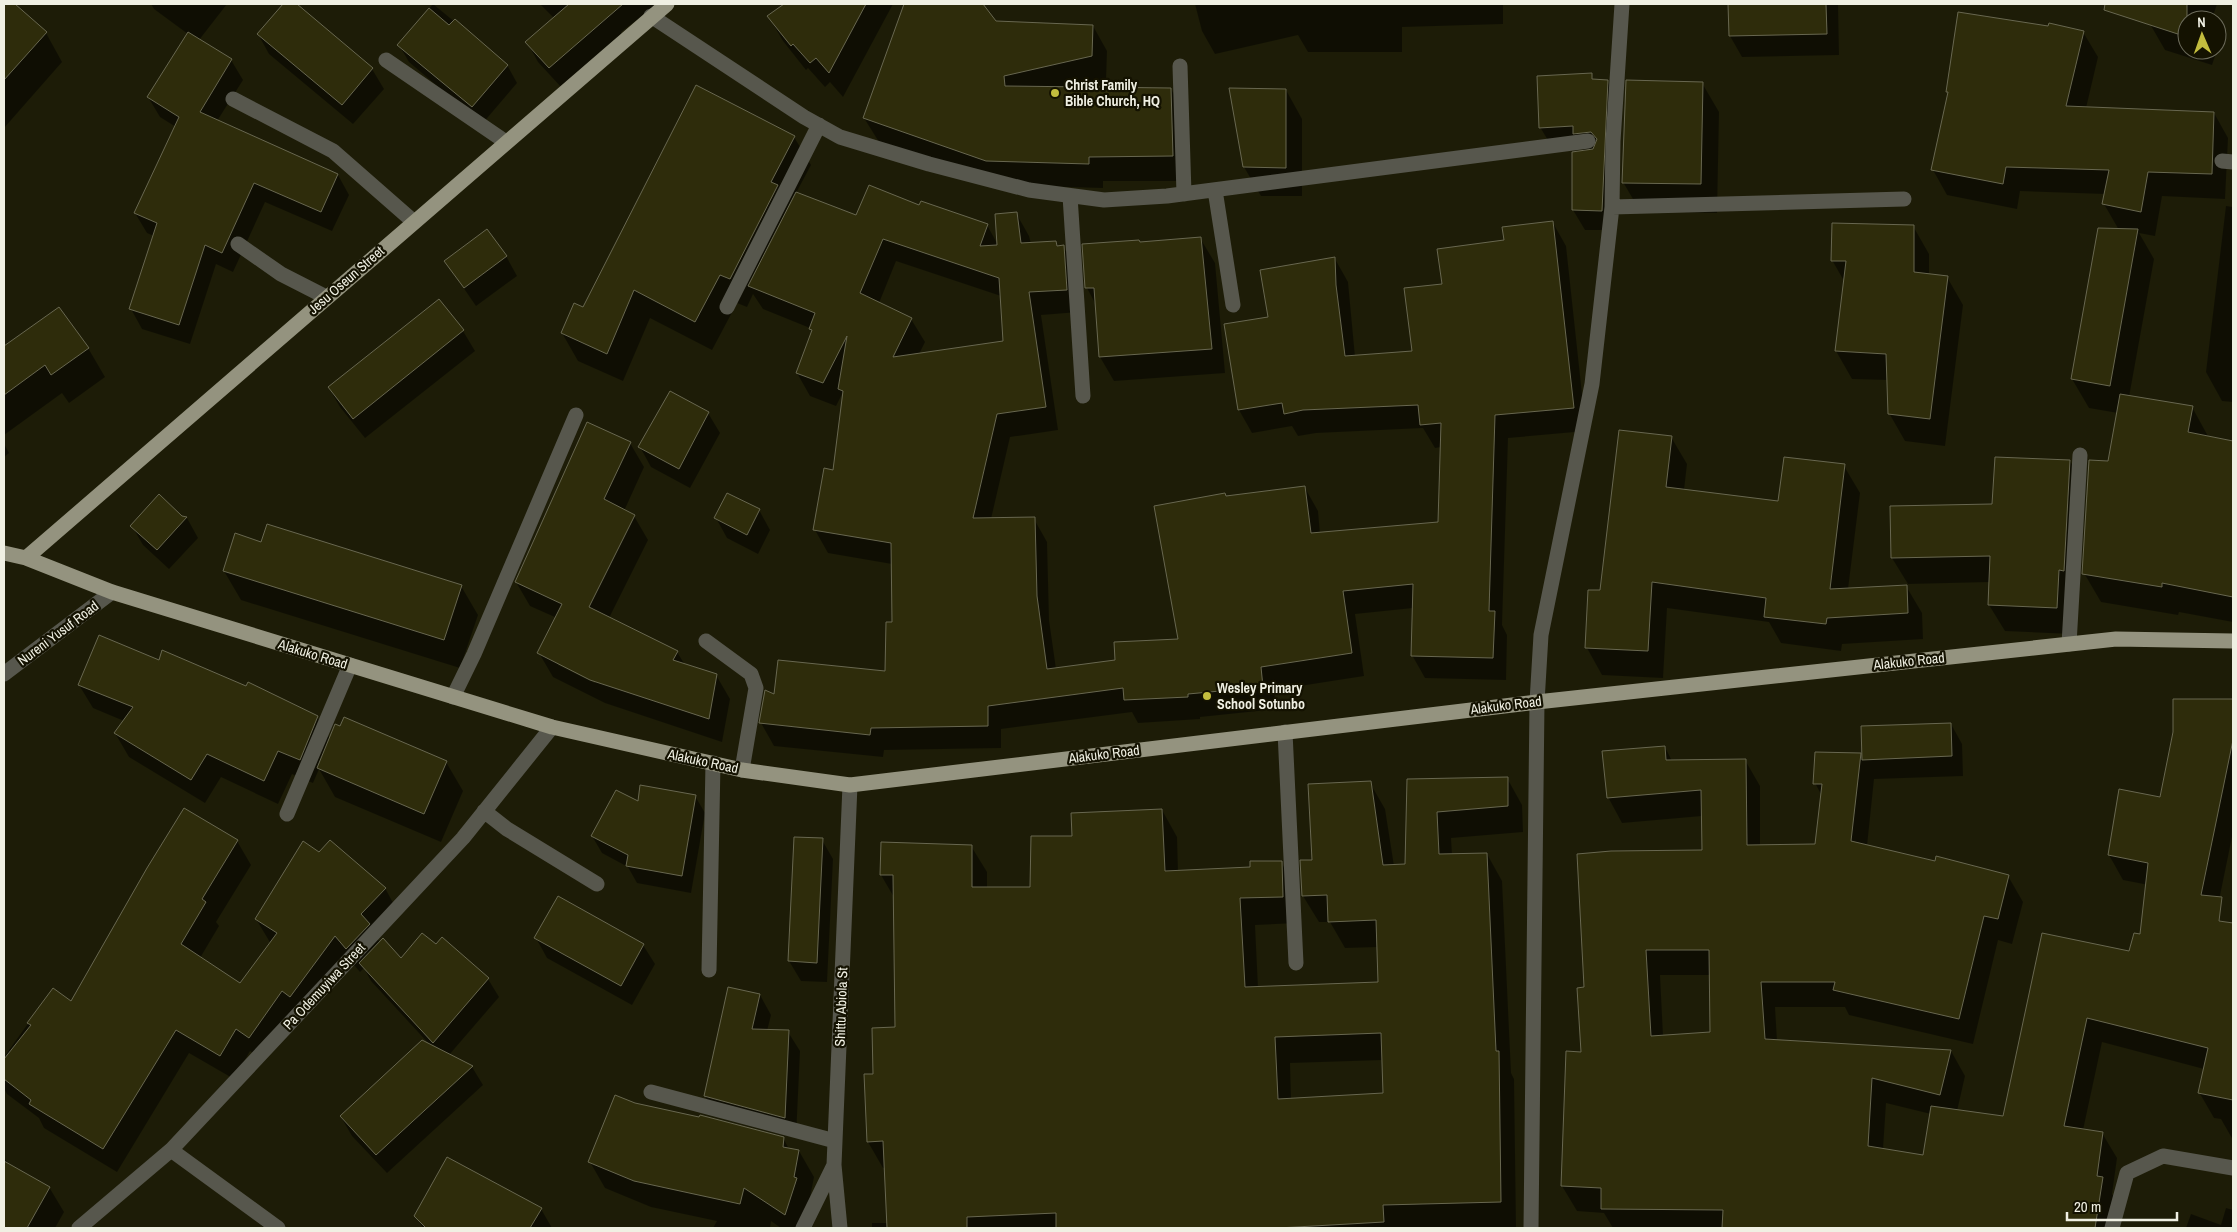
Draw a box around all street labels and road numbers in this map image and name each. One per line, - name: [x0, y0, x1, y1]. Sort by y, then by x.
- street label: Jesu Oseun Street: [304, 242, 388, 318]
- street label: Nureni Yusuf Road: [14, 597, 102, 669]
- street label: Alakuko Road: [275, 635, 350, 673]
- street label: Alakuko Road: [1872, 648, 1945, 674]
- street label: Alakuko Road: [1468, 692, 1543, 718]
- street label: Alakuko Road: [1066, 741, 1141, 767]
- street label: Alakuko Road: [665, 745, 740, 777]
- street label: Pa Odemuyiwa Street: [279, 939, 369, 1033]
- street label: Shittu Abiola St: [831, 967, 851, 1047]

